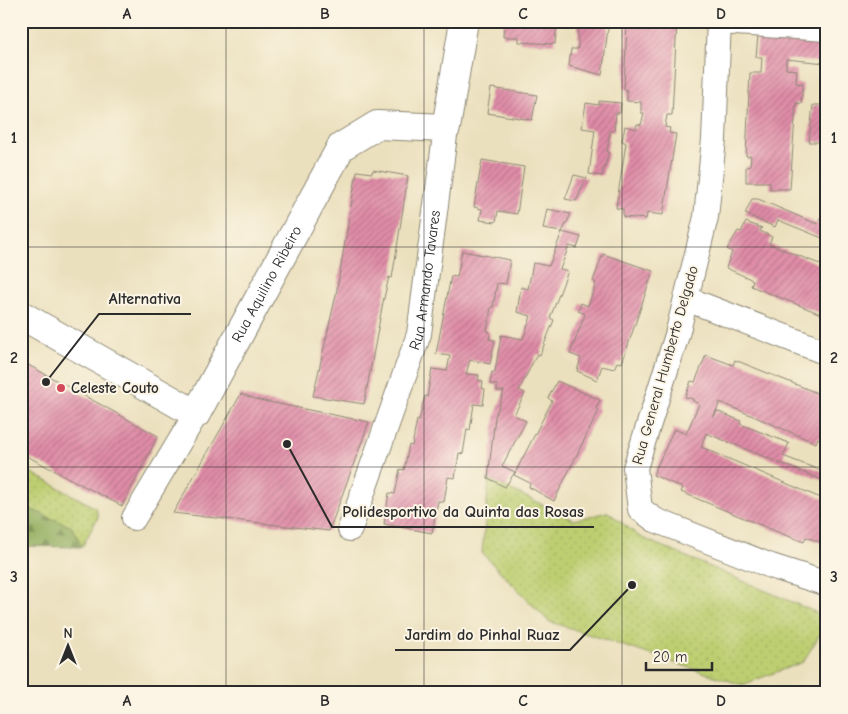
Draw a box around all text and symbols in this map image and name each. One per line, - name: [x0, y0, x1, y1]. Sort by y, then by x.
- text: A: [123, 5, 132, 23]
- text: B: [320, 5, 330, 23]
- text: C: [518, 5, 528, 23]
- text: D: [716, 5, 726, 23]
- text: 1: [11, 129, 17, 147]
- text: 1: [831, 129, 837, 147]
- street label: Rua Armando Tavares: [405, 209, 444, 352]
- street label: Rua Aquilino Ribeiro: [228, 223, 306, 345]
- street label: Rua General Humberto Delgado: [628, 263, 702, 467]
- callout: Alternativa: [99, 283, 191, 314]
- text: Alternativa: [109, 290, 181, 308]
- text: 2: [10, 349, 18, 367]
- text: 2: [830, 349, 838, 367]
- place label: Celeste Couto: [71, 379, 159, 397]
- marker: Celeste Couto: [55, 382, 67, 394]
- callout: Polidesportivo da Quinta das Rosas: [332, 496, 594, 527]
- text: Polidesportivo da Quinta das Rosas: [342, 503, 584, 521]
- text: 3: [10, 568, 18, 586]
- text: 3: [830, 568, 838, 586]
- callout: Jardim do Pinhal Ruaz: [395, 619, 570, 650]
- north arrow: [42, 622, 92, 672]
- text: N: [63, 625, 73, 642]
- text: Jardim do Pinhal Ruaz: [405, 626, 559, 644]
- scale bar: [646, 639, 712, 671]
- text: 20 m: [653, 648, 687, 666]
- text: A: [123, 692, 132, 710]
- text: B: [320, 692, 330, 710]
- text: C: [518, 692, 528, 710]
- text: D: [716, 692, 726, 710]

